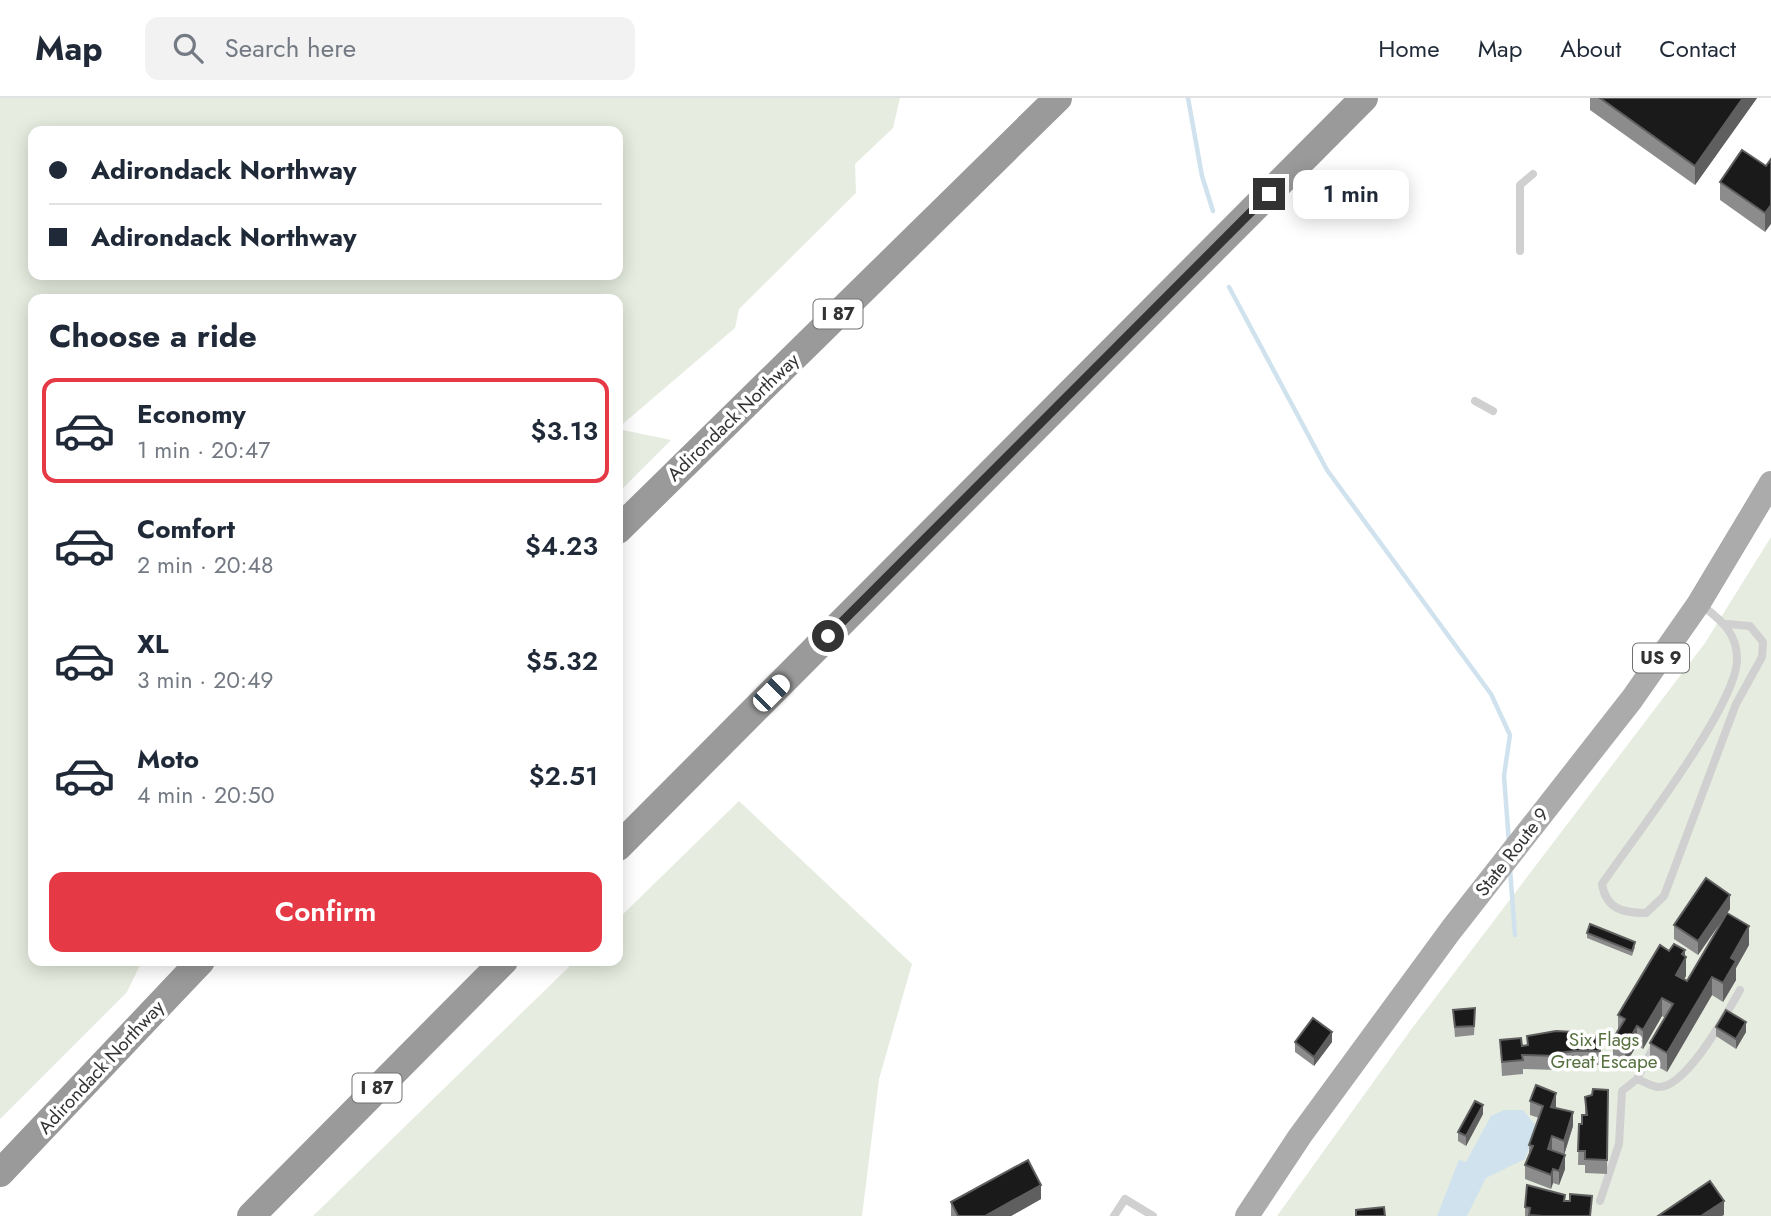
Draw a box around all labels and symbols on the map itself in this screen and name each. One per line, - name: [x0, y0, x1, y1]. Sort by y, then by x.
- callout: 1 min: [1294, 170, 1409, 218]
- route end: [1253, 178, 1285, 210]
- road number: I 87: [814, 300, 862, 328]
- street label: Adirondack Northway: [661, 346, 806, 487]
- route start: [812, 620, 844, 652]
- road number: US 9: [1633, 644, 1689, 672]
- car: [749, 671, 794, 715]
- street label: State Route 9: [1469, 802, 1555, 902]
- street label: Adirondack Northway: [32, 994, 171, 1140]
- park label: Six Flags Great Escape: [1550, 1026, 1658, 1075]
- road number: I 87: [352, 1073, 402, 1102]

